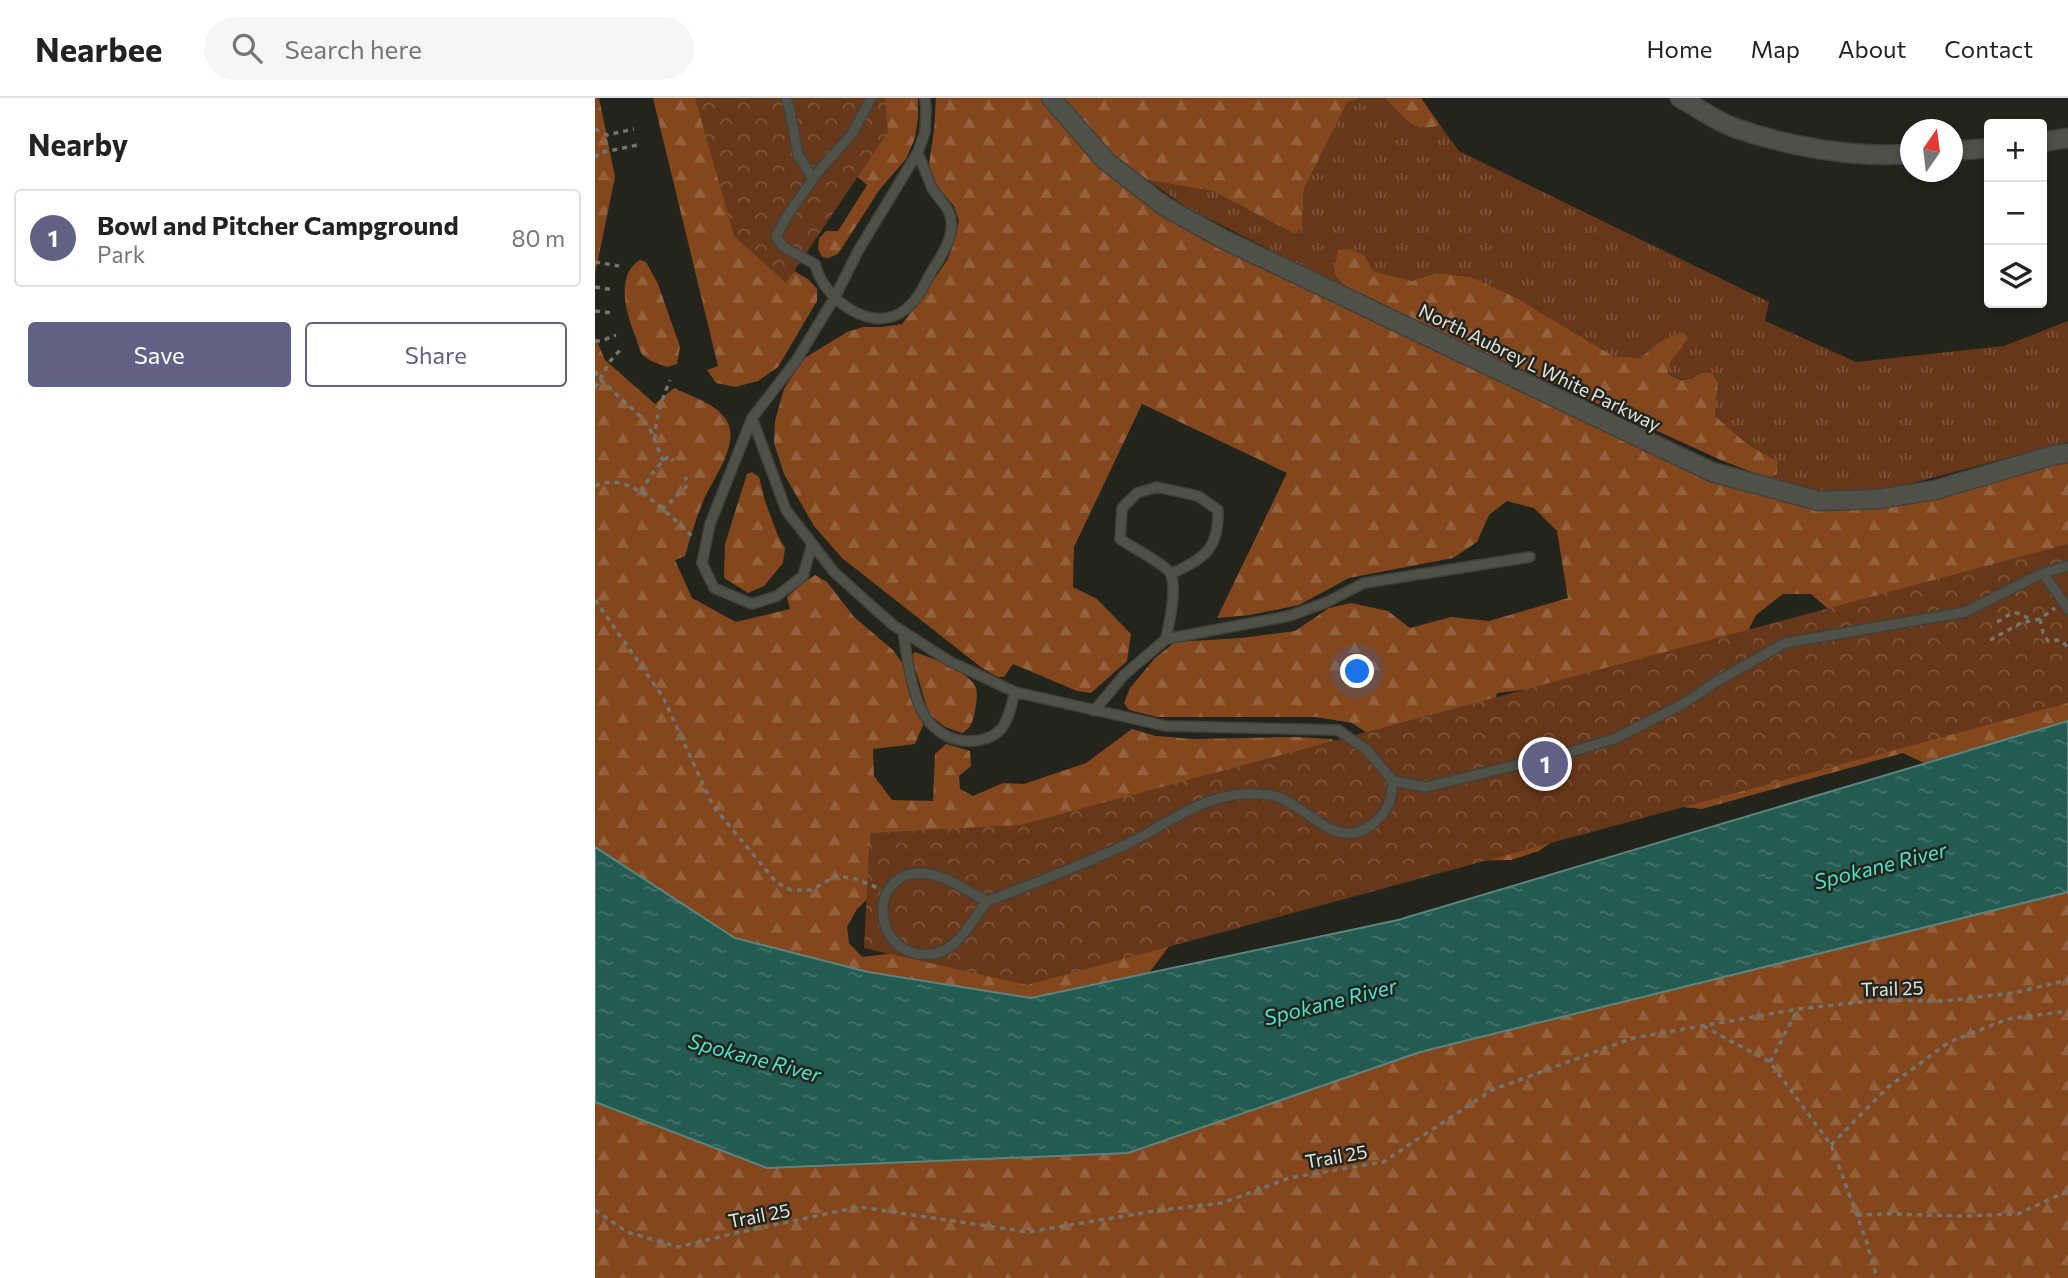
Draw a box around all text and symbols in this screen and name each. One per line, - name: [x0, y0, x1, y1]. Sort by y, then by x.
- search box: [204, 17, 694, 80]
- text: Nearbee: [35, 28, 162, 69]
- icon: search: [228, 29, 266, 67]
- text: Search here: [284, 33, 422, 64]
- text: Home: [1647, 34, 1713, 63]
- text: Map: [1751, 34, 1800, 63]
- text: About: [1838, 34, 1906, 63]
- text: Contact: [1944, 34, 2033, 63]
- north arrow: [1900, 119, 1963, 182]
- map controls: [1984, 119, 2047, 308]
- button: +: [1984, 119, 2047, 182]
- text: Nearby: [28, 125, 128, 162]
- button: −: [1984, 182, 2047, 245]
- text: Bowl and Pitcher Campground: [97, 209, 459, 240]
- text: 1: [48, 224, 58, 252]
- text: 80 m: [512, 224, 565, 252]
- text: Park: [97, 240, 145, 268]
- button: layers: [1984, 245, 2047, 308]
- street label: North Aubrey L White Parkway: [1415, 298, 1665, 436]
- button: Save: [28, 322, 291, 387]
- button: Share: [305, 322, 567, 387]
- your location: [1340, 654, 1374, 688]
- pin: 1: [1522, 738, 1568, 790]
- water label: Spokane River: [1811, 836, 1950, 894]
- water label: Spokane River: [1261, 972, 1400, 1030]
- street label: Trail 25: [1860, 975, 1924, 1001]
- water label: Spokane River: [686, 1027, 825, 1087]
- street label: Trail 25: [1303, 1139, 1369, 1173]
- street label: Trail 25: [726, 1198, 792, 1232]

